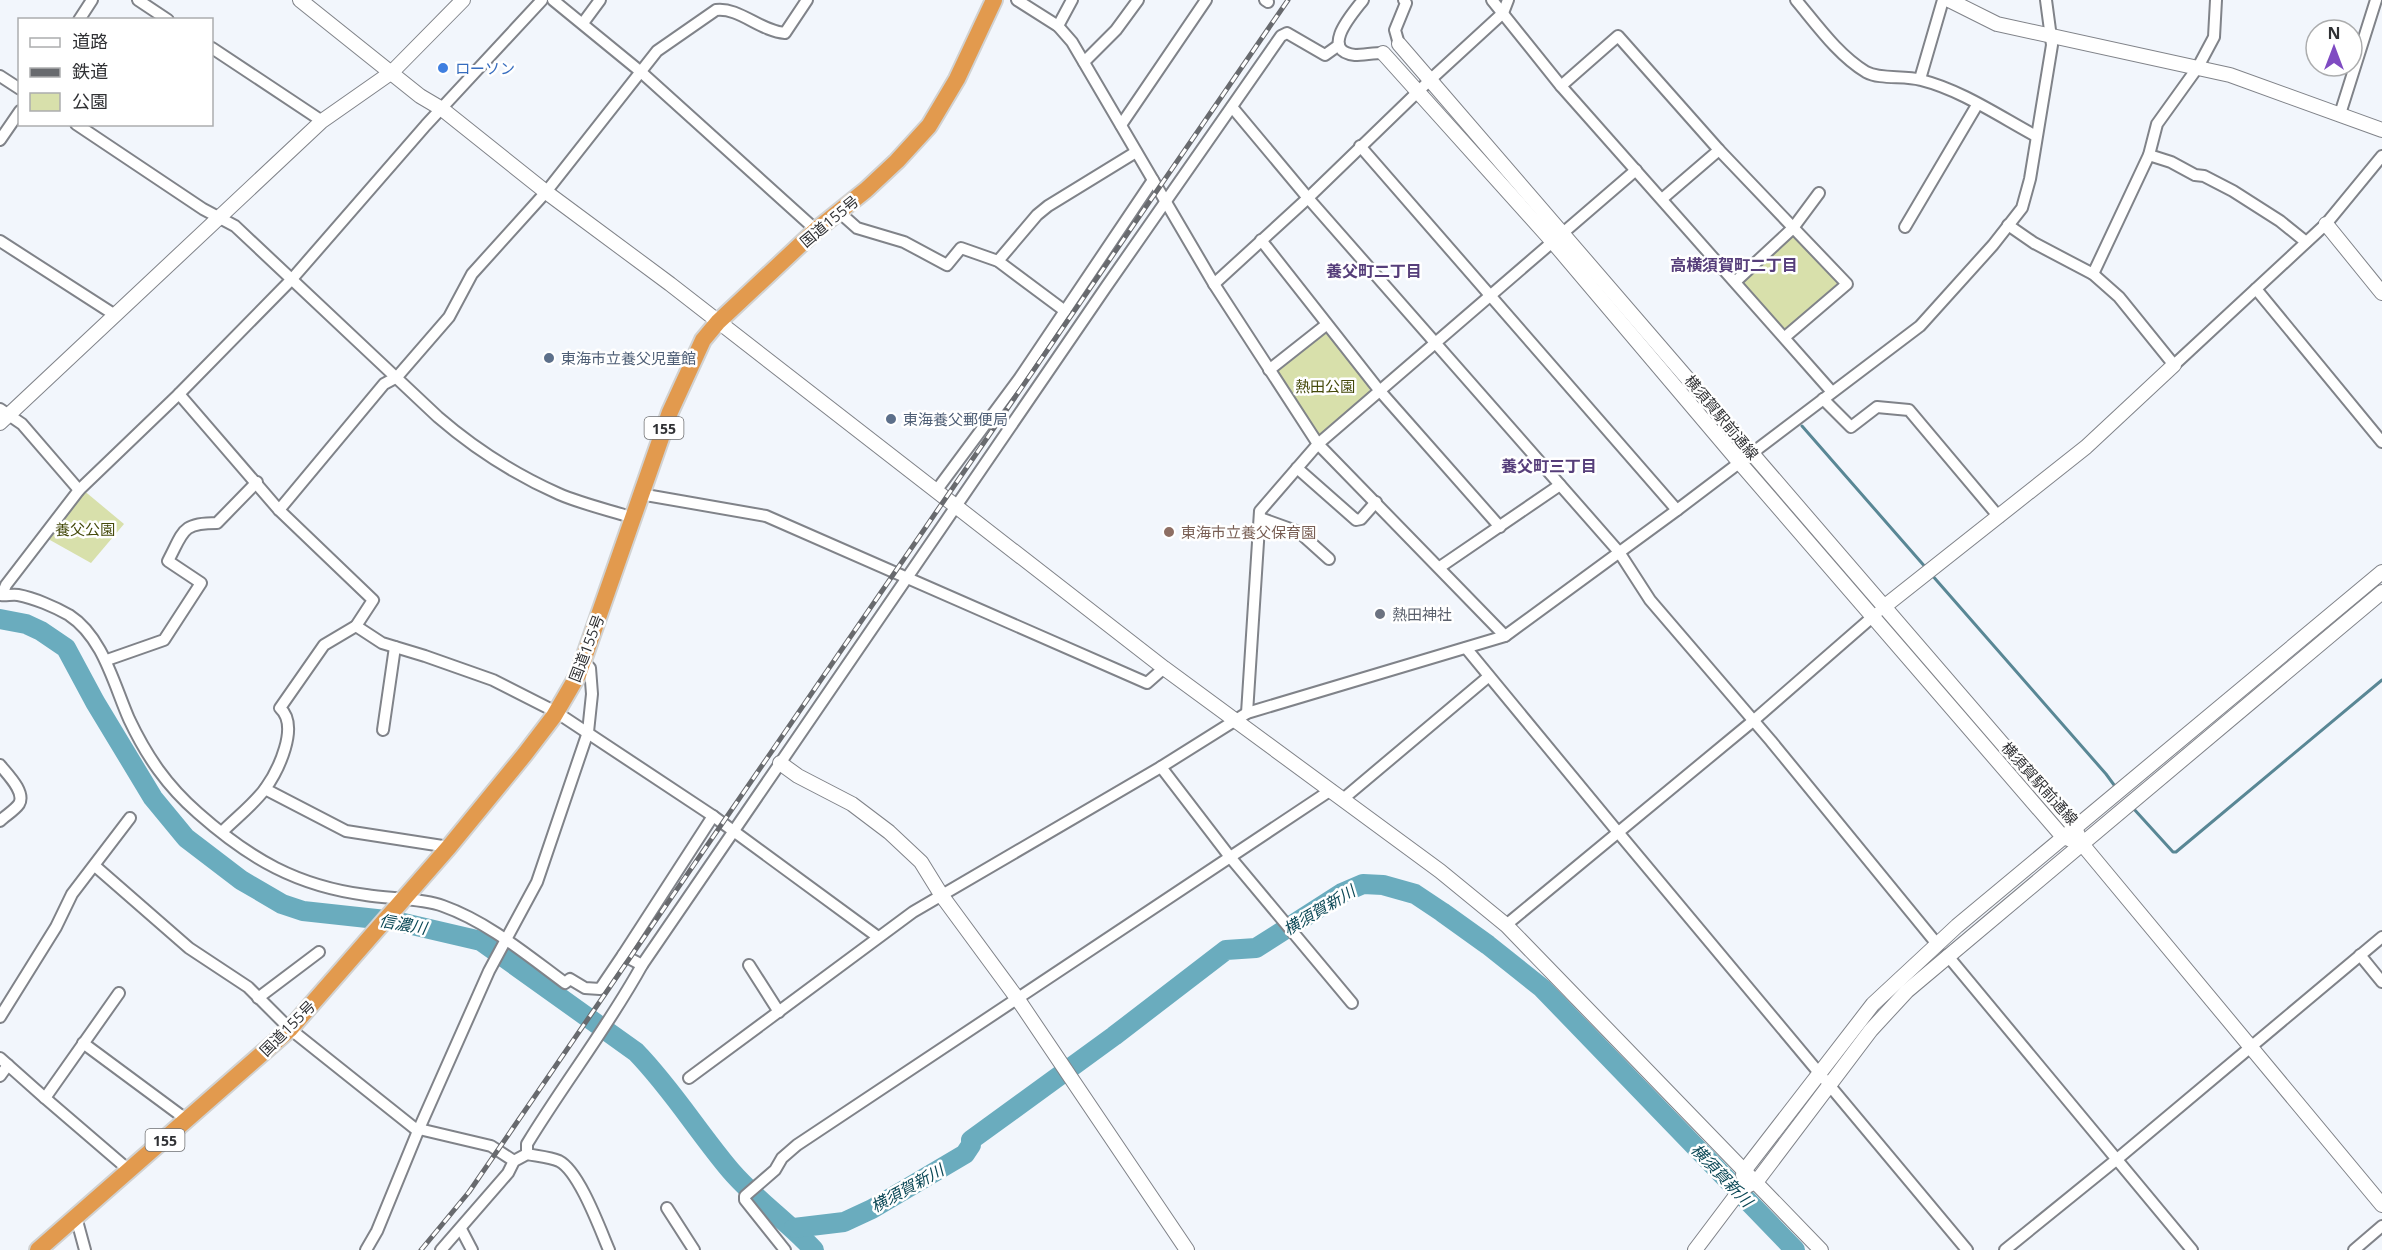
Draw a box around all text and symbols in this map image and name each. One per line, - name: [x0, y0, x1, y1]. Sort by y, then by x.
- legend: [18, 18, 213, 126]
- north arrow: [2304, 18, 2364, 78]
- text: N: [2327, 22, 2341, 44]
- text: 道路: [72, 29, 108, 53]
- place label: ローソン: [455, 58, 515, 78]
- text: 鉄道: [72, 59, 108, 83]
- marker: ローソン: [436, 61, 450, 75]
- text: 公園: [72, 89, 108, 113]
- street label: 国道155号: [795, 191, 863, 251]
- district label: 高横須賀町二丁目: [1670, 254, 1798, 276]
- district label: 養父町二丁目: [1326, 260, 1422, 282]
- place label: 東海市立養父児童館: [561, 348, 696, 368]
- marker: 東海市立養父児童館: [542, 351, 556, 365]
- street label: 横須賀駅前通線: [1681, 370, 1763, 464]
- park label: 熱田公園: [1295, 376, 1355, 396]
- place label: 東海養父郵便局: [903, 409, 1008, 429]
- marker: 東海養父郵便局: [884, 412, 898, 426]
- road number: 155: [644, 417, 684, 439]
- district label: 養父町三丁目: [1501, 455, 1597, 477]
- park label: 養父公園: [55, 519, 115, 539]
- place label: 東海市立養父保育園: [1181, 522, 1316, 542]
- marker: 東海市立養父保育園: [1162, 525, 1176, 539]
- place label: 熱田神社: [1392, 604, 1452, 624]
- marker: 熱田神社: [1373, 607, 1387, 621]
- street label: 国道155号: [564, 611, 608, 685]
- street label: 横須賀駅前通線: [1997, 737, 2083, 829]
- water label: 横須賀新川: [1279, 879, 1361, 940]
- water label: 信濃川: [377, 909, 431, 939]
- street label: 国道155号: [255, 996, 319, 1060]
- road number: 155: [146, 1129, 184, 1151]
- water label: 横須賀新川: [1686, 1139, 1759, 1213]
- water label: 横須賀新川: [867, 1158, 949, 1217]

